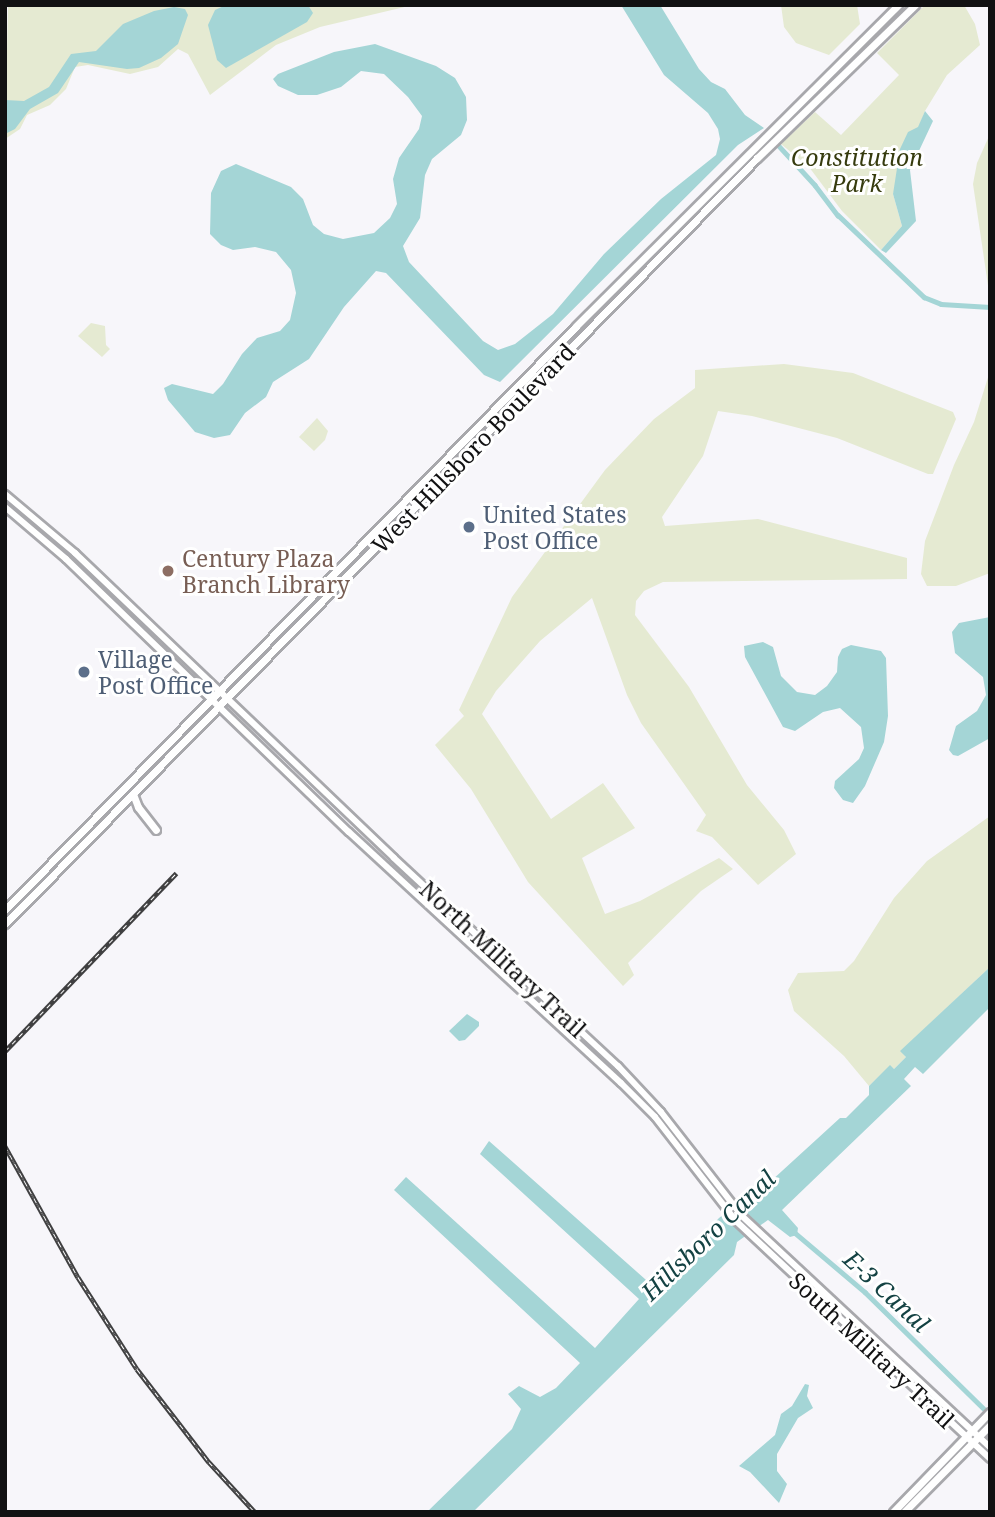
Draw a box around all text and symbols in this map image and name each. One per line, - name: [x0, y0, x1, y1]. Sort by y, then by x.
- park label: Constitution Park: [791, 143, 923, 197]
- street label: West Hillsboro Boulevard: [366, 337, 580, 559]
- place label: United States Post Office: [483, 500, 627, 554]
- marker: United States Post Office: [461, 519, 477, 535]
- place label: Century Plaza Branch Library: [182, 544, 350, 598]
- marker: Century Plaza Branch Library: [160, 563, 176, 579]
- place label: Village Post Office: [98, 645, 213, 699]
- marker: Village Post Office: [76, 664, 92, 680]
- street label: North Military Trail: [414, 875, 592, 1043]
- water label: Hillsboro Canal: [635, 1164, 781, 1306]
- water label: E-3 Canal: [838, 1244, 936, 1338]
- street label: South Military Trail: [784, 1267, 960, 1433]

